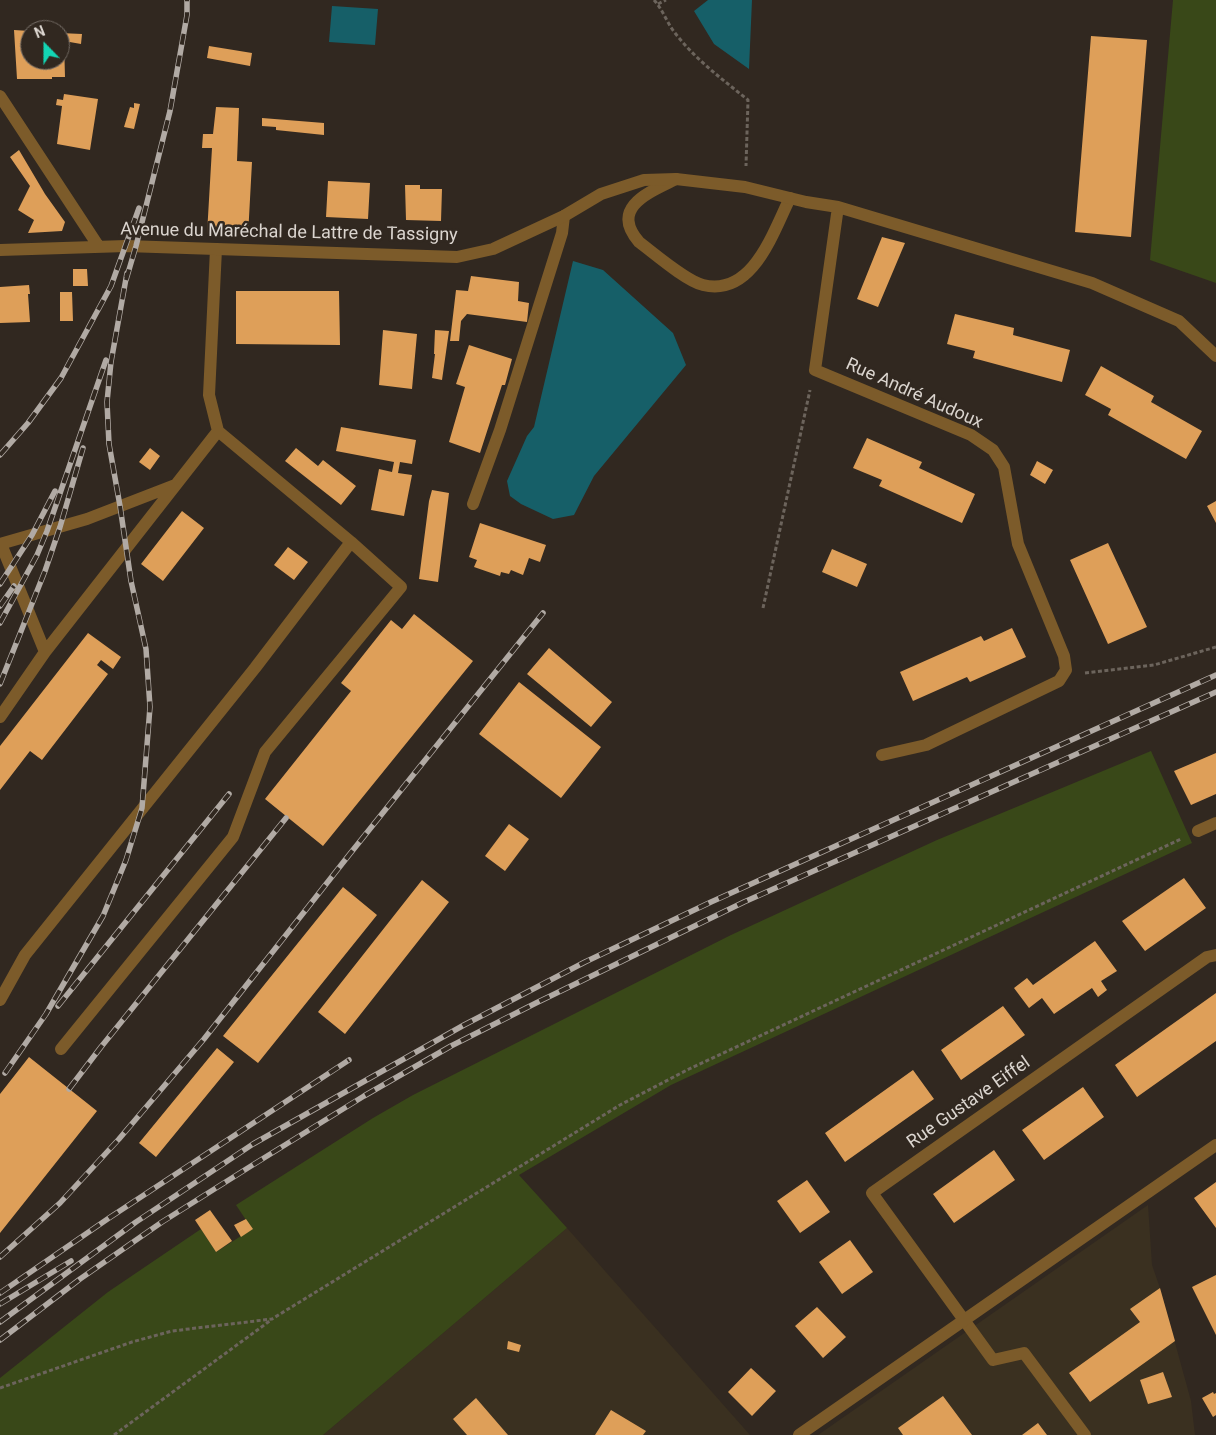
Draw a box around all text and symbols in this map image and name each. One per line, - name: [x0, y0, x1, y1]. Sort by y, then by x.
- north arrow: [20, 20, 70, 70]
- text: N: [32, 23, 47, 41]
- street label: Avenue du Maréchal de Lattre de Tassigny: [120, 219, 458, 247]
- street label: Rue André Audoux: [842, 354, 986, 434]
- street label: Rue Gustave Eiffel: [903, 1052, 1035, 1154]

